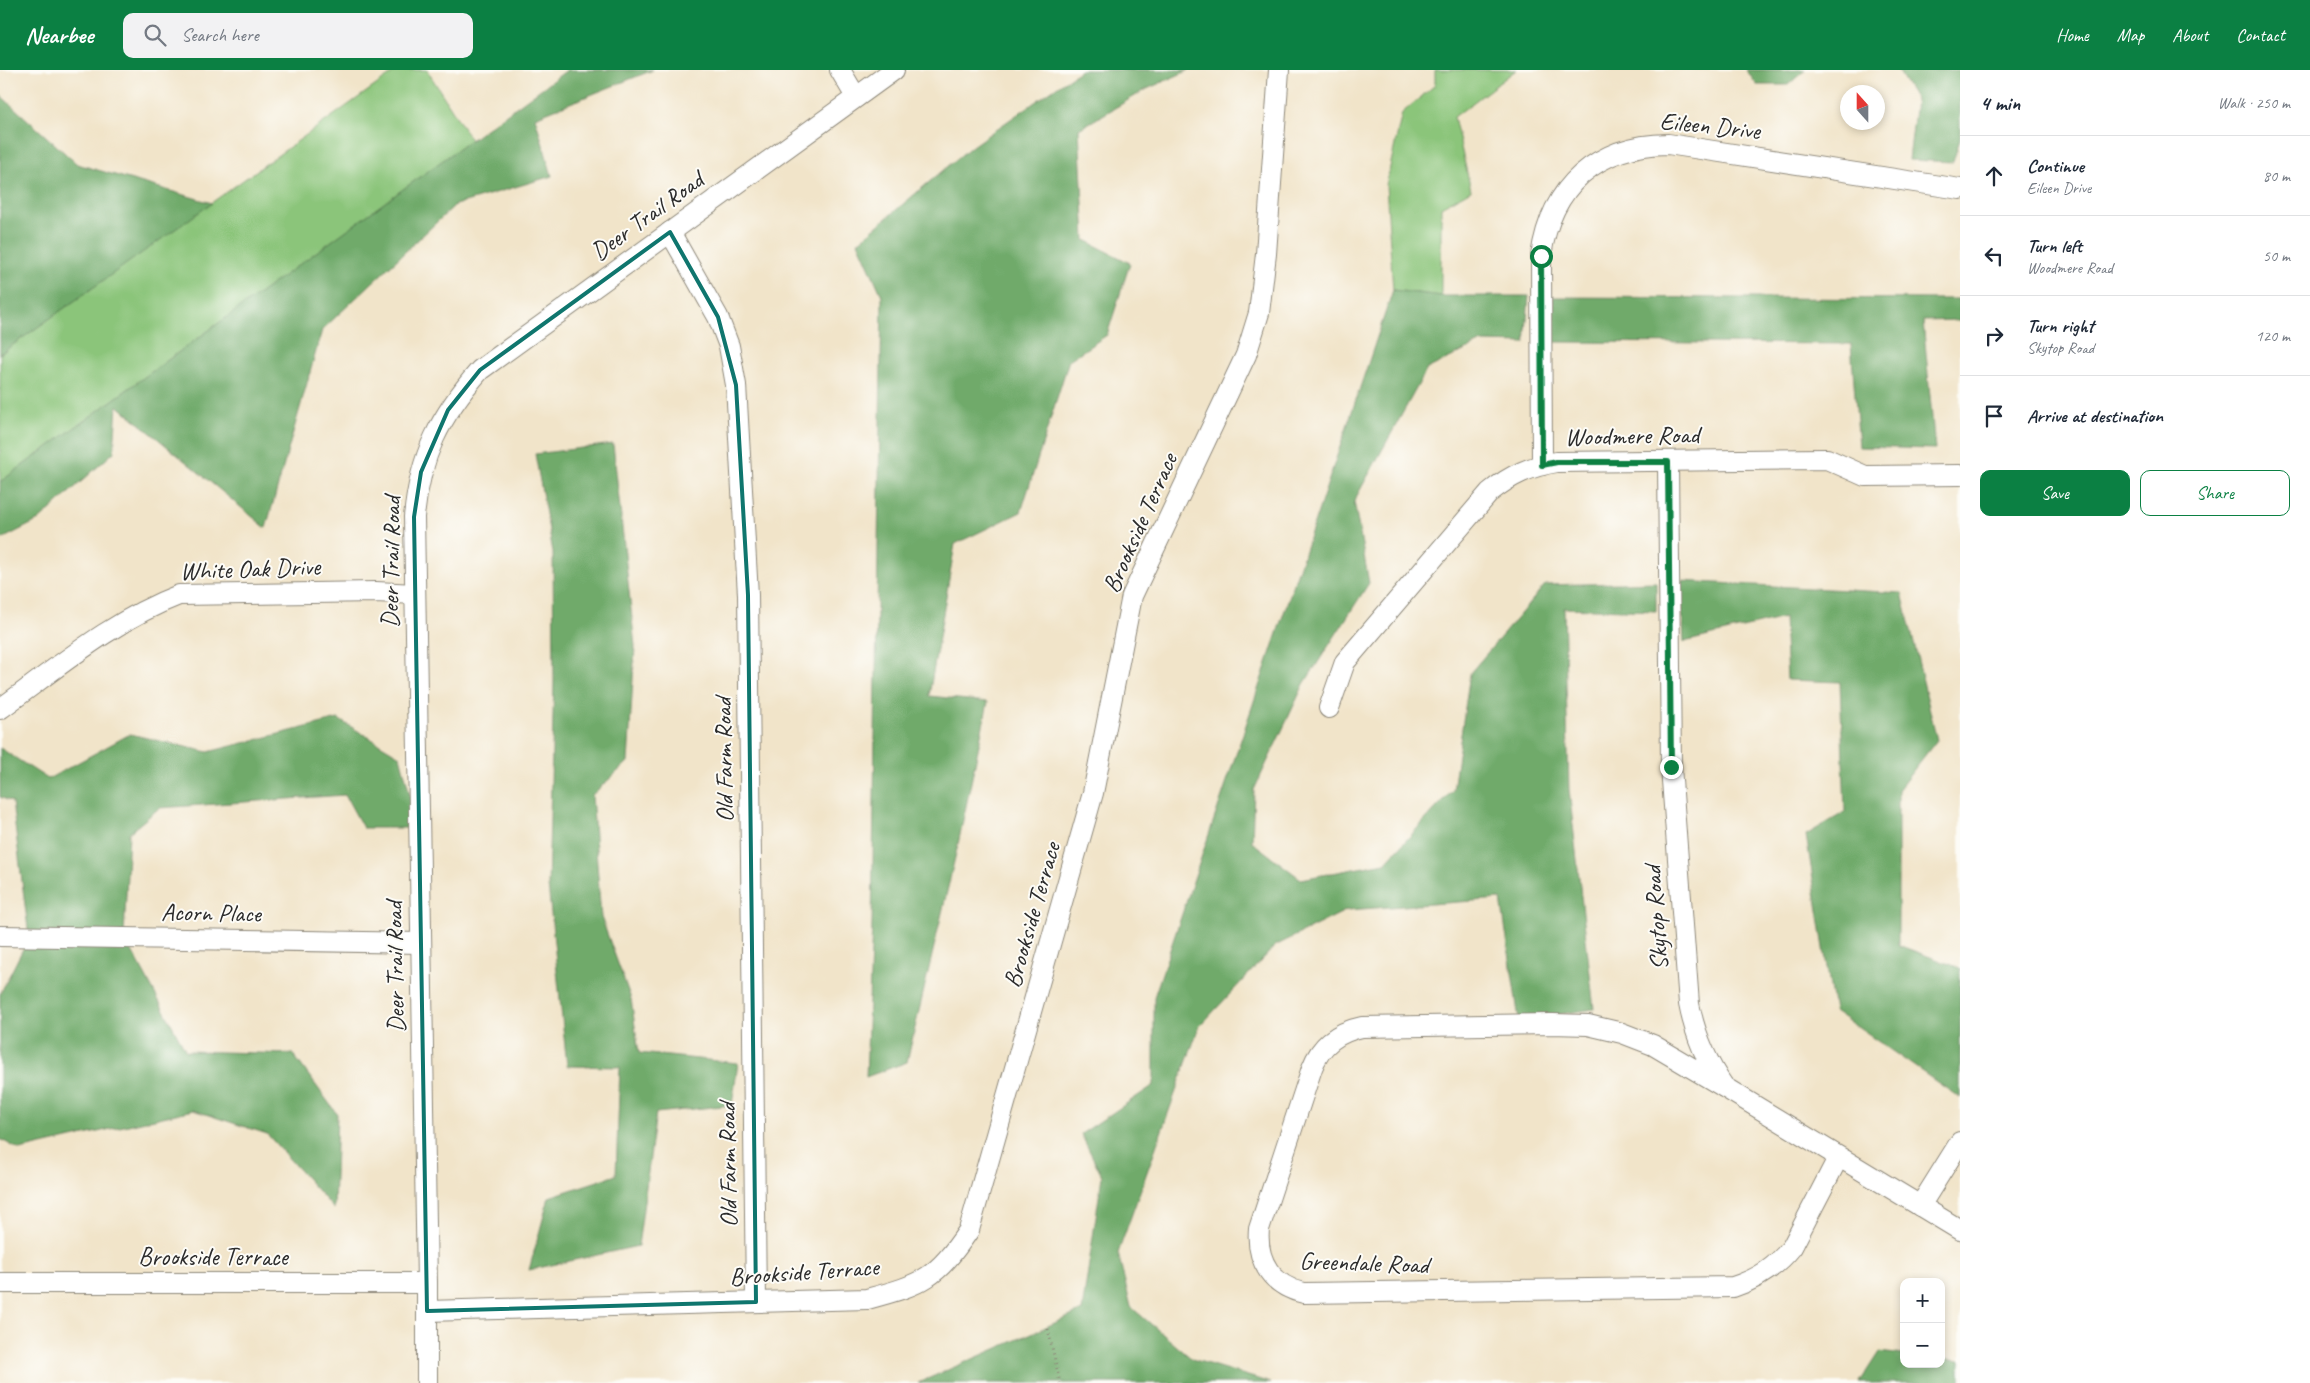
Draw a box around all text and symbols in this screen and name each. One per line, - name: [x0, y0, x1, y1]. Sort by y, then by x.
- search box: [123, 13, 473, 58]
- text: Nearbee: [25, 20, 93, 50]
- icon: search: [141, 21, 169, 49]
- text: Search here: [181, 23, 259, 47]
- text: Home: [2056, 24, 2089, 46]
- text: Map: [2117, 24, 2144, 46]
- text: About: [2172, 24, 2208, 46]
- text: Contact: [2236, 24, 2285, 46]
- north arrow: [1840, 85, 1885, 130]
- text: 4 min: [1980, 90, 2020, 116]
- text: Walk · 250 m: [2218, 93, 2290, 113]
- street label: Eileen Drive: [1658, 105, 1763, 147]
- text: Continue: [2027, 154, 2084, 178]
- street label: Deer Trail Road: [584, 162, 713, 268]
- icon: ahead: [1980, 162, 2008, 190]
- text: 80 m: [2263, 166, 2290, 186]
- text: Eileen Drive: [2027, 178, 2091, 198]
- text: Turn left: [2027, 234, 2082, 258]
- icon: left: [1980, 242, 2008, 270]
- route start: [1530, 245, 1553, 268]
- text: 50 m: [2263, 246, 2290, 266]
- text: Woodmere Road: [2027, 258, 2113, 278]
- text: Turn right: [2027, 314, 2094, 338]
- icon: right: [1980, 322, 2008, 350]
- text: 120 m: [2256, 326, 2290, 346]
- text: Skytop Road: [2027, 338, 2094, 358]
- icon: arrive: [1980, 402, 2008, 430]
- text: Arrive at destination: [2027, 404, 2163, 428]
- street label: Woodmere Road: [1565, 419, 1704, 453]
- street label: Brookside Terrace: [1095, 447, 1186, 598]
- button: Save: [1980, 470, 2130, 516]
- button: Share: [2140, 470, 2290, 516]
- street label: Deer Trail Road: [374, 492, 408, 628]
- street label: White Oak Drive: [179, 550, 322, 587]
- street label: Old Farm Road: [707, 693, 741, 823]
- route end: [1660, 756, 1683, 779]
- street label: Brookside Terrace: [996, 837, 1068, 991]
- street label: Skytop Road: [1636, 860, 1676, 971]
- street label: Acorn Place: [161, 896, 263, 930]
- street label: Deer Trail Road: [378, 897, 412, 1033]
- street label: Old Farm Road: [711, 1098, 745, 1228]
- street label: Brookside Terrace: [138, 1241, 290, 1273]
- street label: Greendale Road: [1299, 1245, 1433, 1281]
- street label: Brookside Terrace: [728, 1251, 881, 1293]
- map controls: [1900, 1278, 1945, 1368]
- button: +: [1900, 1278, 1945, 1323]
- button: −: [1900, 1323, 1945, 1368]

